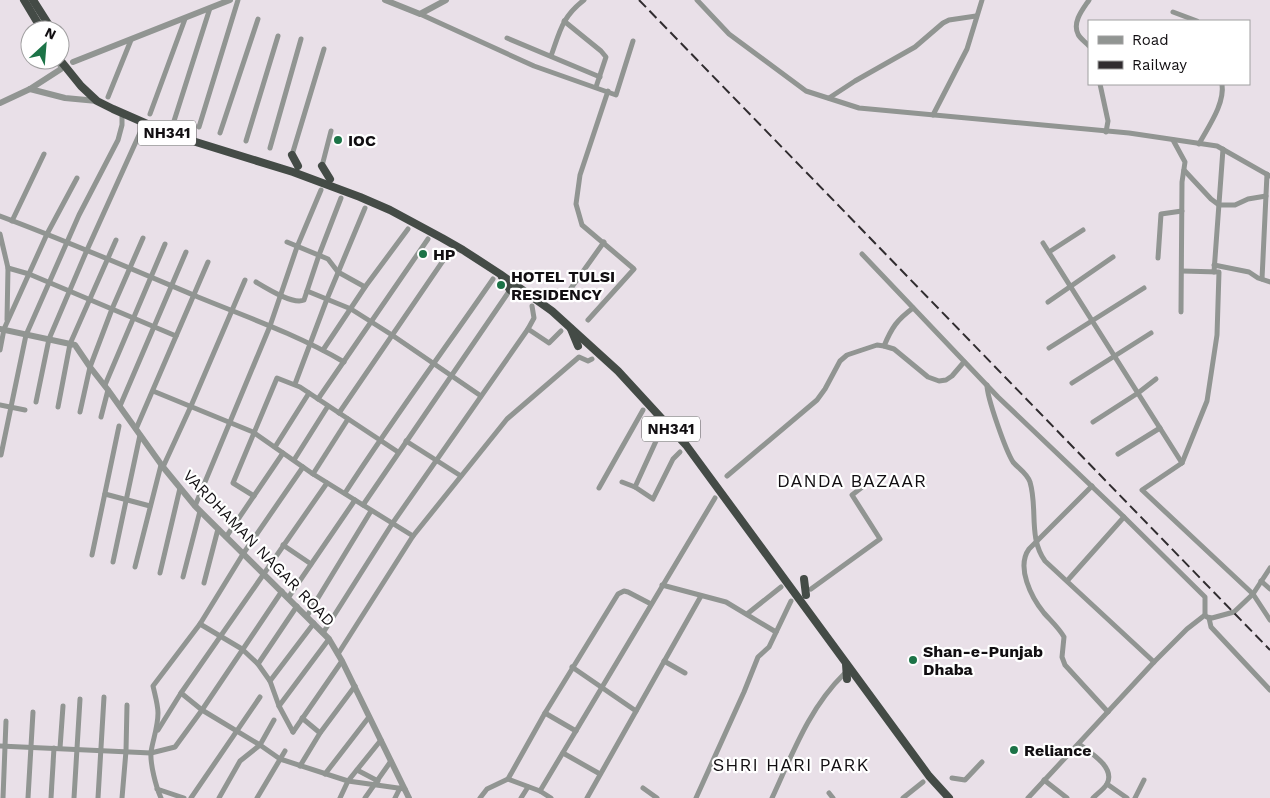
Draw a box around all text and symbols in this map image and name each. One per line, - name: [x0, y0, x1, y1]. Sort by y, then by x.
- north arrow: [20, 20, 70, 70]
- legend: [1088, 20, 1250, 85]
- text: N: [43, 24, 59, 43]
- text: Road: [1132, 31, 1169, 49]
- text: Railway: [1132, 56, 1187, 74]
- road number: NH341: [138, 120, 196, 146]
- place label: IOC: [348, 131, 376, 150]
- marker: IOC: [332, 134, 344, 146]
- place label: HP: [433, 245, 456, 264]
- marker: HP: [417, 248, 429, 260]
- place label: HOTEL TULSI RESIDENCY: [511, 267, 615, 304]
- marker: HOTEL TULSI RESIDENCY: [495, 279, 507, 291]
- road number: NH341: [642, 416, 700, 442]
- street label: VARDHAMAN NAGAR ROAD: [179, 466, 339, 630]
- district label: DANDA BAZAAR: [777, 470, 927, 491]
- place label: Shan-e-Punjab Dhaba: [923, 642, 1043, 679]
- marker: Shan-e-Punjab Dhaba: [907, 654, 919, 666]
- place label: Reliance: [1024, 741, 1092, 760]
- marker: Reliance: [1008, 744, 1020, 756]
- district label: SHRI HARI PARK: [713, 754, 869, 775]

